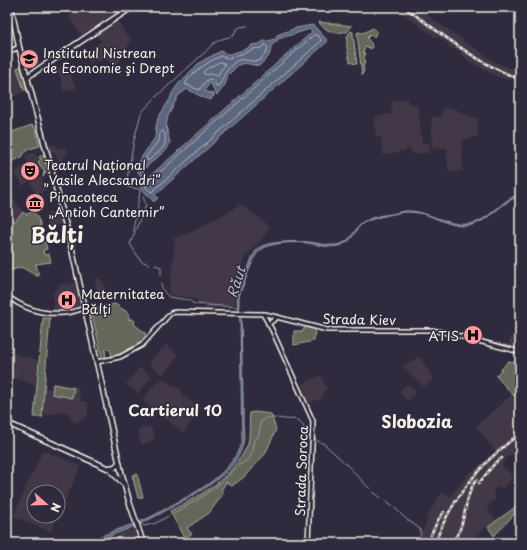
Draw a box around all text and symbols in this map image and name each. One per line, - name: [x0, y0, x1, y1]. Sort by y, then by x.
- place label: Institutul Nistrean de Economie şi Drept: [43, 43, 175, 77]
- school or university icon: Institutul Nistrean de Economie şi Drept: [18, 48, 40, 70]
- place label: Teatrul Național „Vasile Alecsandri”: [44, 155, 161, 189]
- theatre icon: Teatrul Național „Vasile Alecsandri”: [19, 160, 41, 182]
- place label: Pinacoteca „Antioh Cantemir”: [49, 187, 164, 221]
- museum icon: Pinacoteca „Antioh Cantemir”: [24, 192, 46, 214]
- district label: Bălți: [31, 218, 83, 250]
- water label: Răut: [221, 262, 252, 300]
- place label: Maternitatea Bălţi: [81, 284, 165, 318]
- hospital icon: Maternitatea Bălţi: [56, 289, 78, 311]
- street label: Strada Kiev: [322, 309, 396, 329]
- hospital icon: ATIS: [462, 324, 484, 346]
- place label: ATIS: [429, 326, 459, 345]
- district label: Cartierul 10: [128, 398, 222, 421]
- district label: Slobozia: [381, 408, 453, 434]
- street label: Strada Soroca: [290, 425, 312, 517]
- north arrow: [26, 484, 66, 524]
- text: N: [46, 501, 65, 515]

